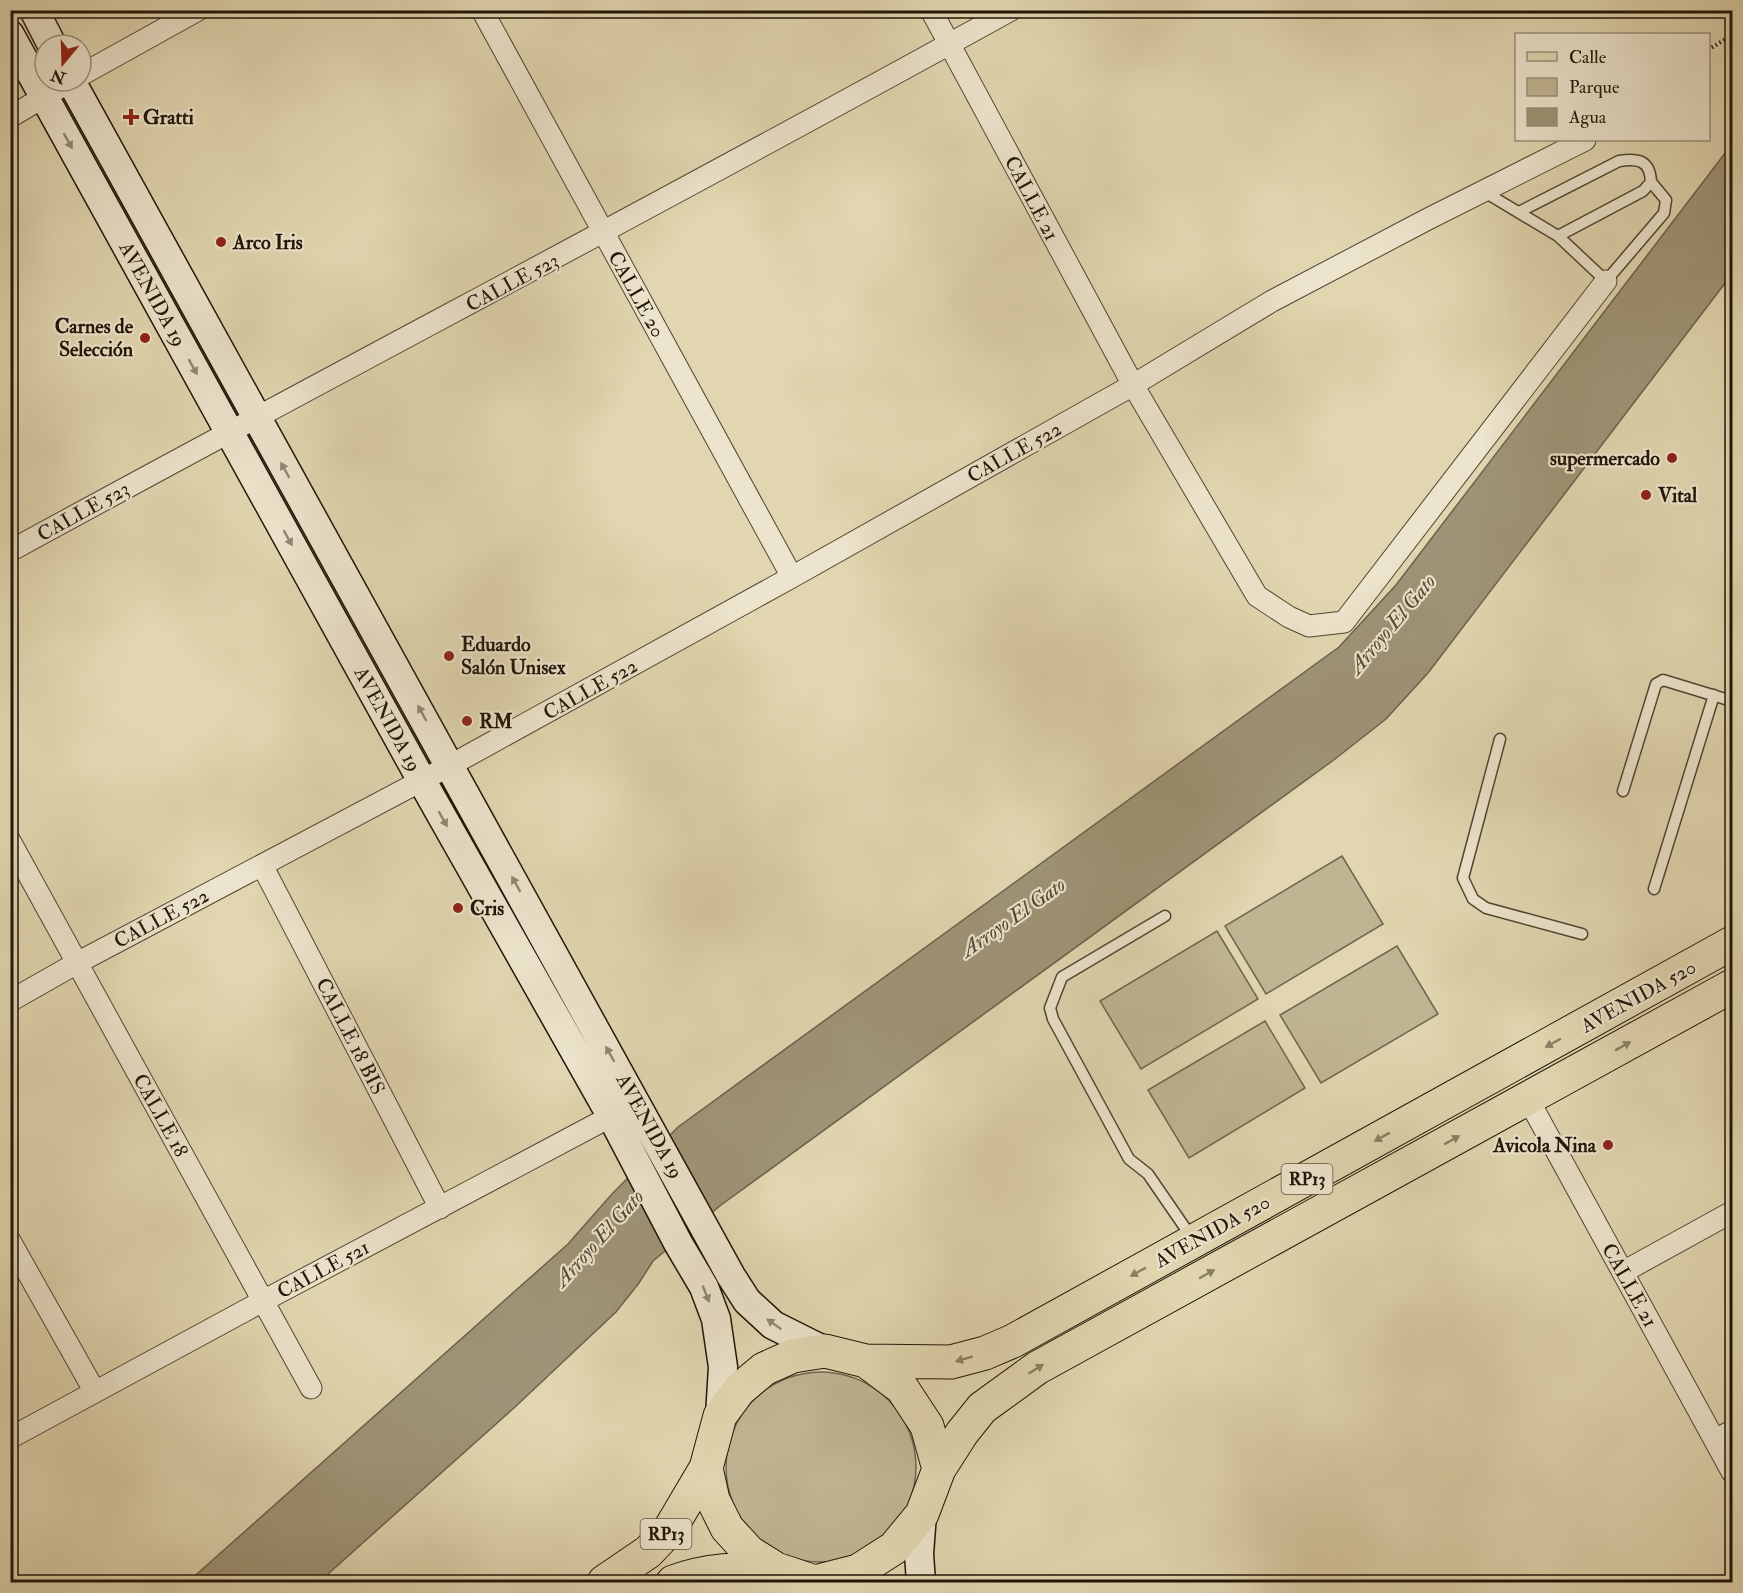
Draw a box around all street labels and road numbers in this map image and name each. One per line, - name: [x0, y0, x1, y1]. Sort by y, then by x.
- street label: CALLE 21: [999, 152, 1064, 245]
- street label: AVENIDA 19: [113, 236, 192, 351]
- street label: CALLE 20: [603, 246, 671, 342]
- street label: CALLE 523: [462, 248, 563, 317]
- street label: CALLE 522: [963, 416, 1066, 489]
- street label: CALLE 523: [33, 476, 134, 547]
- street label: CALLE 522: [539, 653, 642, 726]
- street label: AVENIDA 19: [348, 661, 427, 776]
- street label: CALLE 522: [109, 883, 213, 954]
- street label: AVENIDA 520: [1575, 954, 1700, 1039]
- street label: CALLE 18 BIS: [310, 974, 391, 1099]
- street label: AVENIDA 19: [610, 1068, 689, 1183]
- street label: CALLE 18: [127, 1069, 194, 1161]
- road number: RP13: [1282, 1164, 1332, 1194]
- street label: AVENIDA 520: [1149, 1189, 1274, 1274]
- street label: CALLE 521: [273, 1235, 374, 1304]
- street label: CALLE 21: [1596, 1239, 1663, 1332]
- road number: RP13: [640, 1519, 692, 1549]

